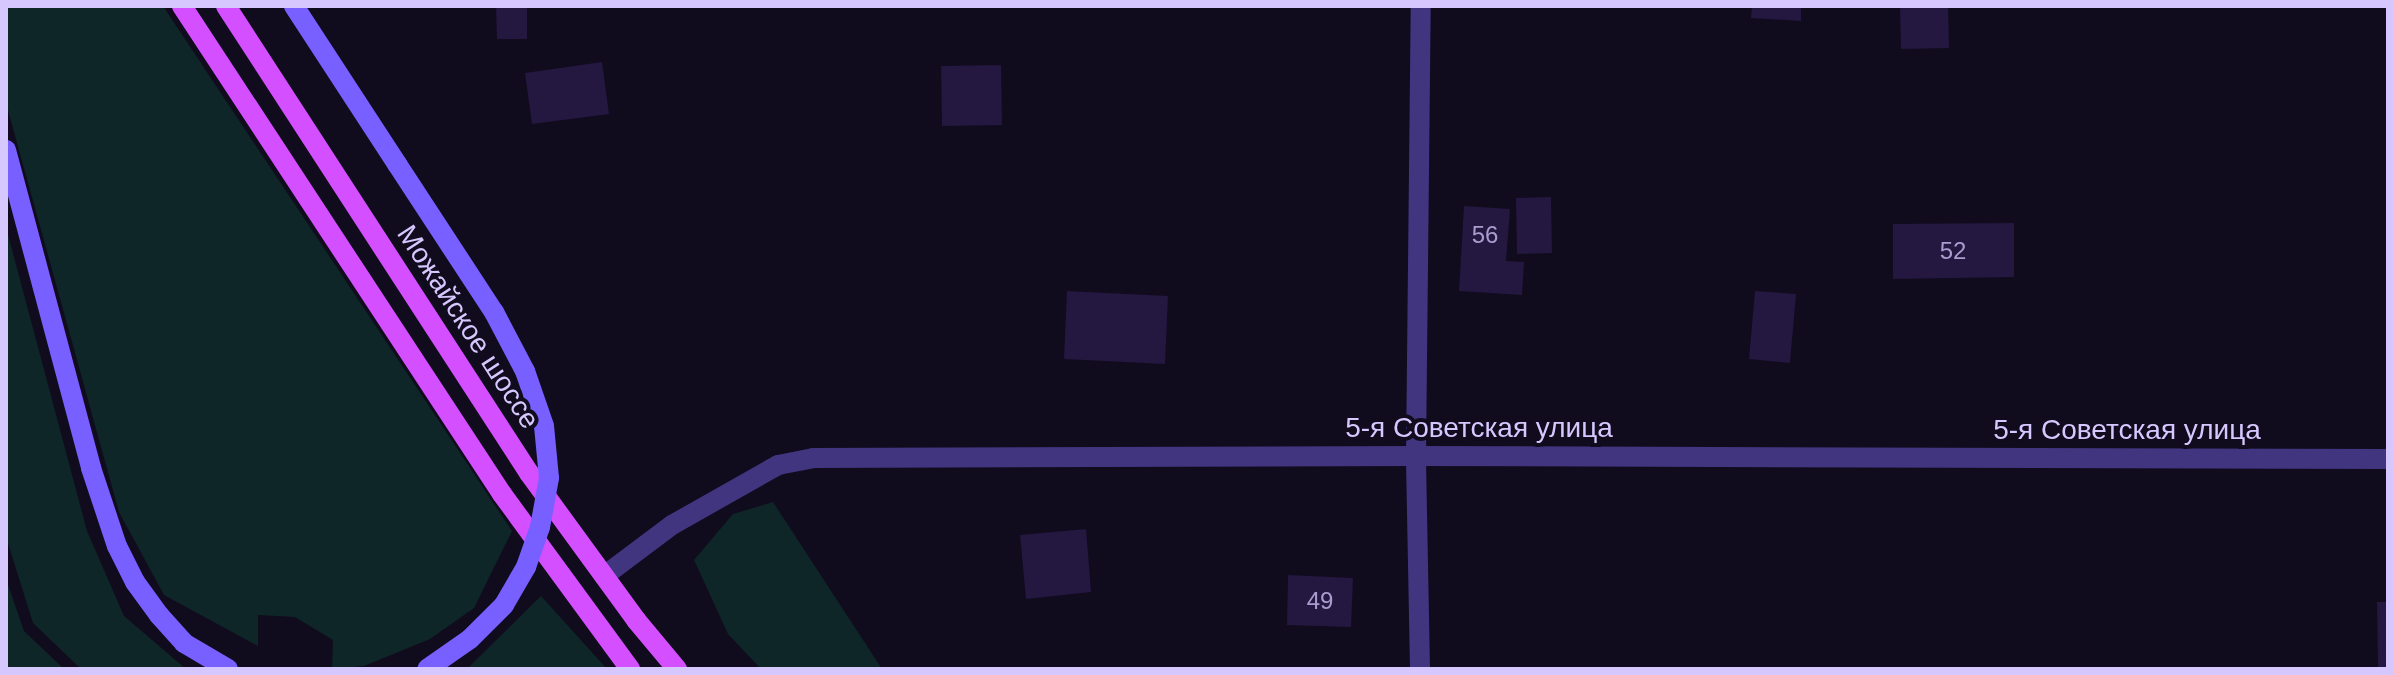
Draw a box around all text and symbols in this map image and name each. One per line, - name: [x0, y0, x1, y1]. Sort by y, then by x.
- street label: Можайское шоссе: [390, 219, 546, 435]
- house number: 56: [1472, 221, 1498, 249]
- house number: 52: [1940, 237, 1966, 265]
- street label: 5-я Советская улица: [1345, 411, 1613, 445]
- street label: 5-я Советская улица: [1993, 413, 2261, 447]
- house number: 49: [1307, 587, 1333, 615]

